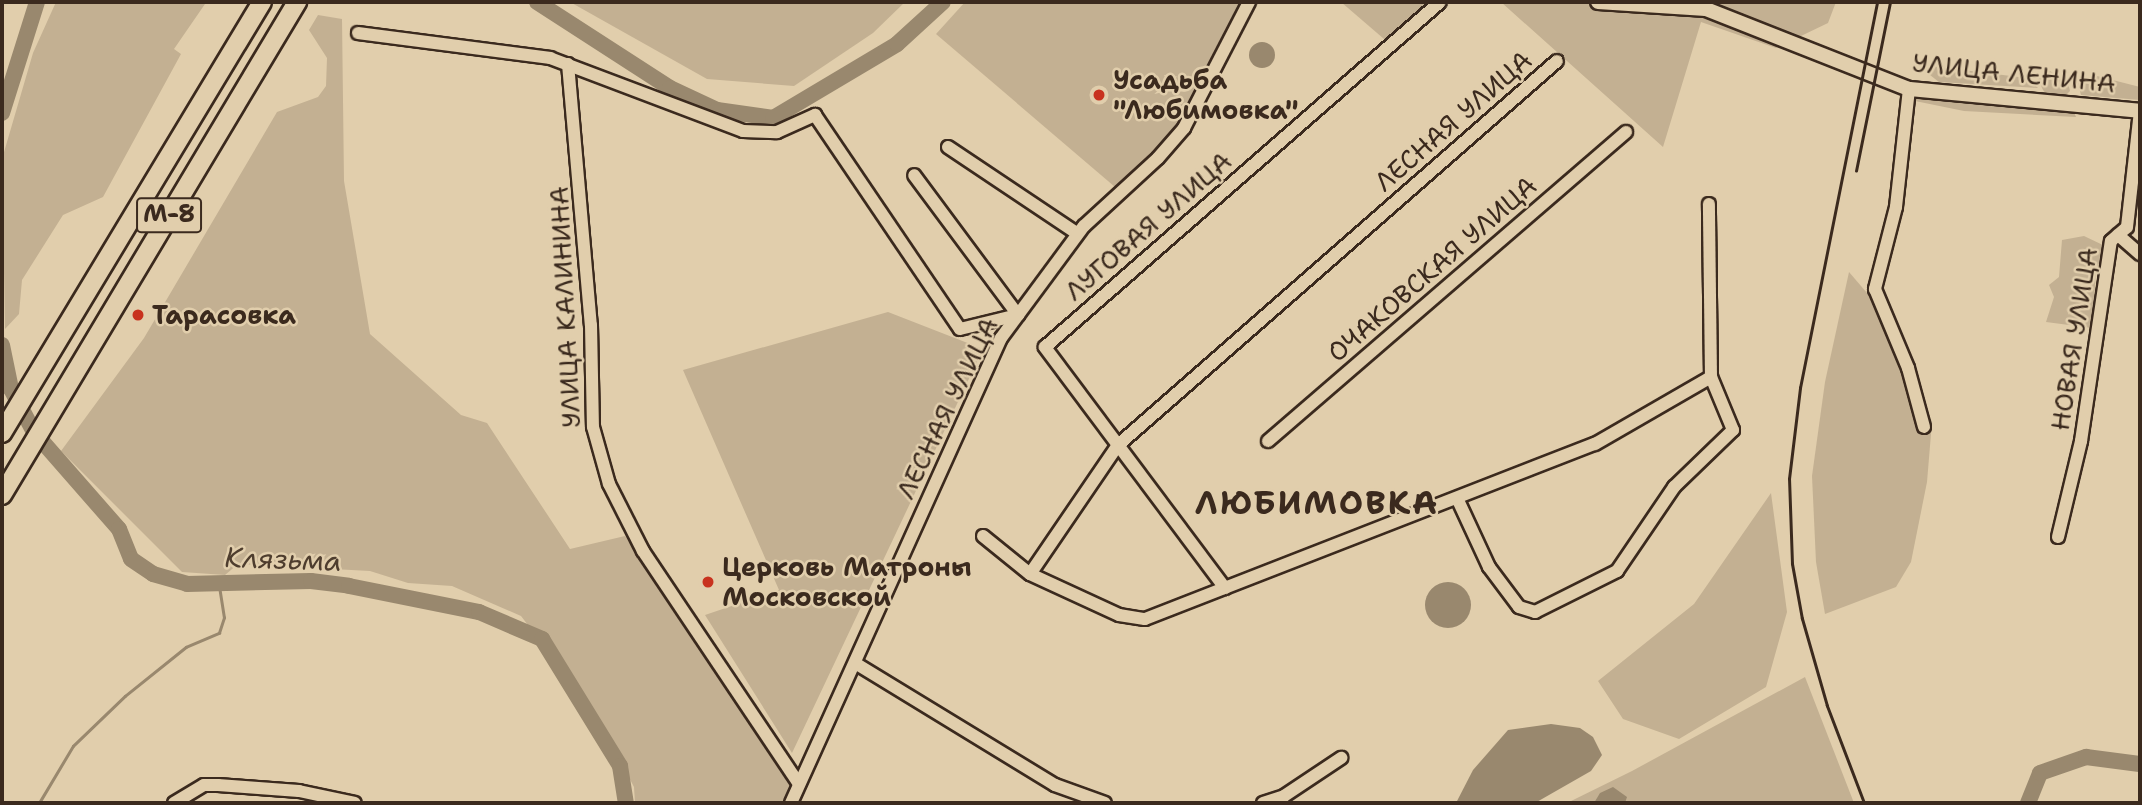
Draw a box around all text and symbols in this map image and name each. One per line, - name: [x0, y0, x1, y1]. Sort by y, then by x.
- street label: ЛЕСНАЯ УЛИЦА: [1368, 44, 1538, 198]
- street label: УЛИЦА ЛЕНИНА: [1911, 47, 2117, 99]
- place label: Усадьба "Любимовка": [1113, 64, 1299, 126]
- marker: Усадьба "Любимовка": [1091, 87, 1107, 103]
- street label: ЛУГОВАЯ УЛИЦА: [1058, 145, 1238, 307]
- street label: ОЧАКОВСКАЯ УЛИЦА: [1321, 170, 1543, 368]
- street label: УЛИЦА КАЛИНИНА: [543, 185, 587, 429]
- road number: М-8: [136, 195, 202, 236]
- street label: НОВАЯ УЛИЦА: [2044, 245, 2104, 433]
- place label: Тарасовка: [152, 299, 296, 331]
- marker: Тарасовка: [130, 307, 146, 323]
- street label: ЛЕСНАЯ УЛИЦА: [890, 312, 1004, 504]
- district label: ЛЮБИМОВКА: [1196, 483, 1438, 523]
- water label: Клязьма: [224, 540, 342, 578]
- place label: Церковь Матроны Московской: [722, 551, 972, 612]
- marker: Церковь Матроны Московской: [700, 574, 716, 590]

